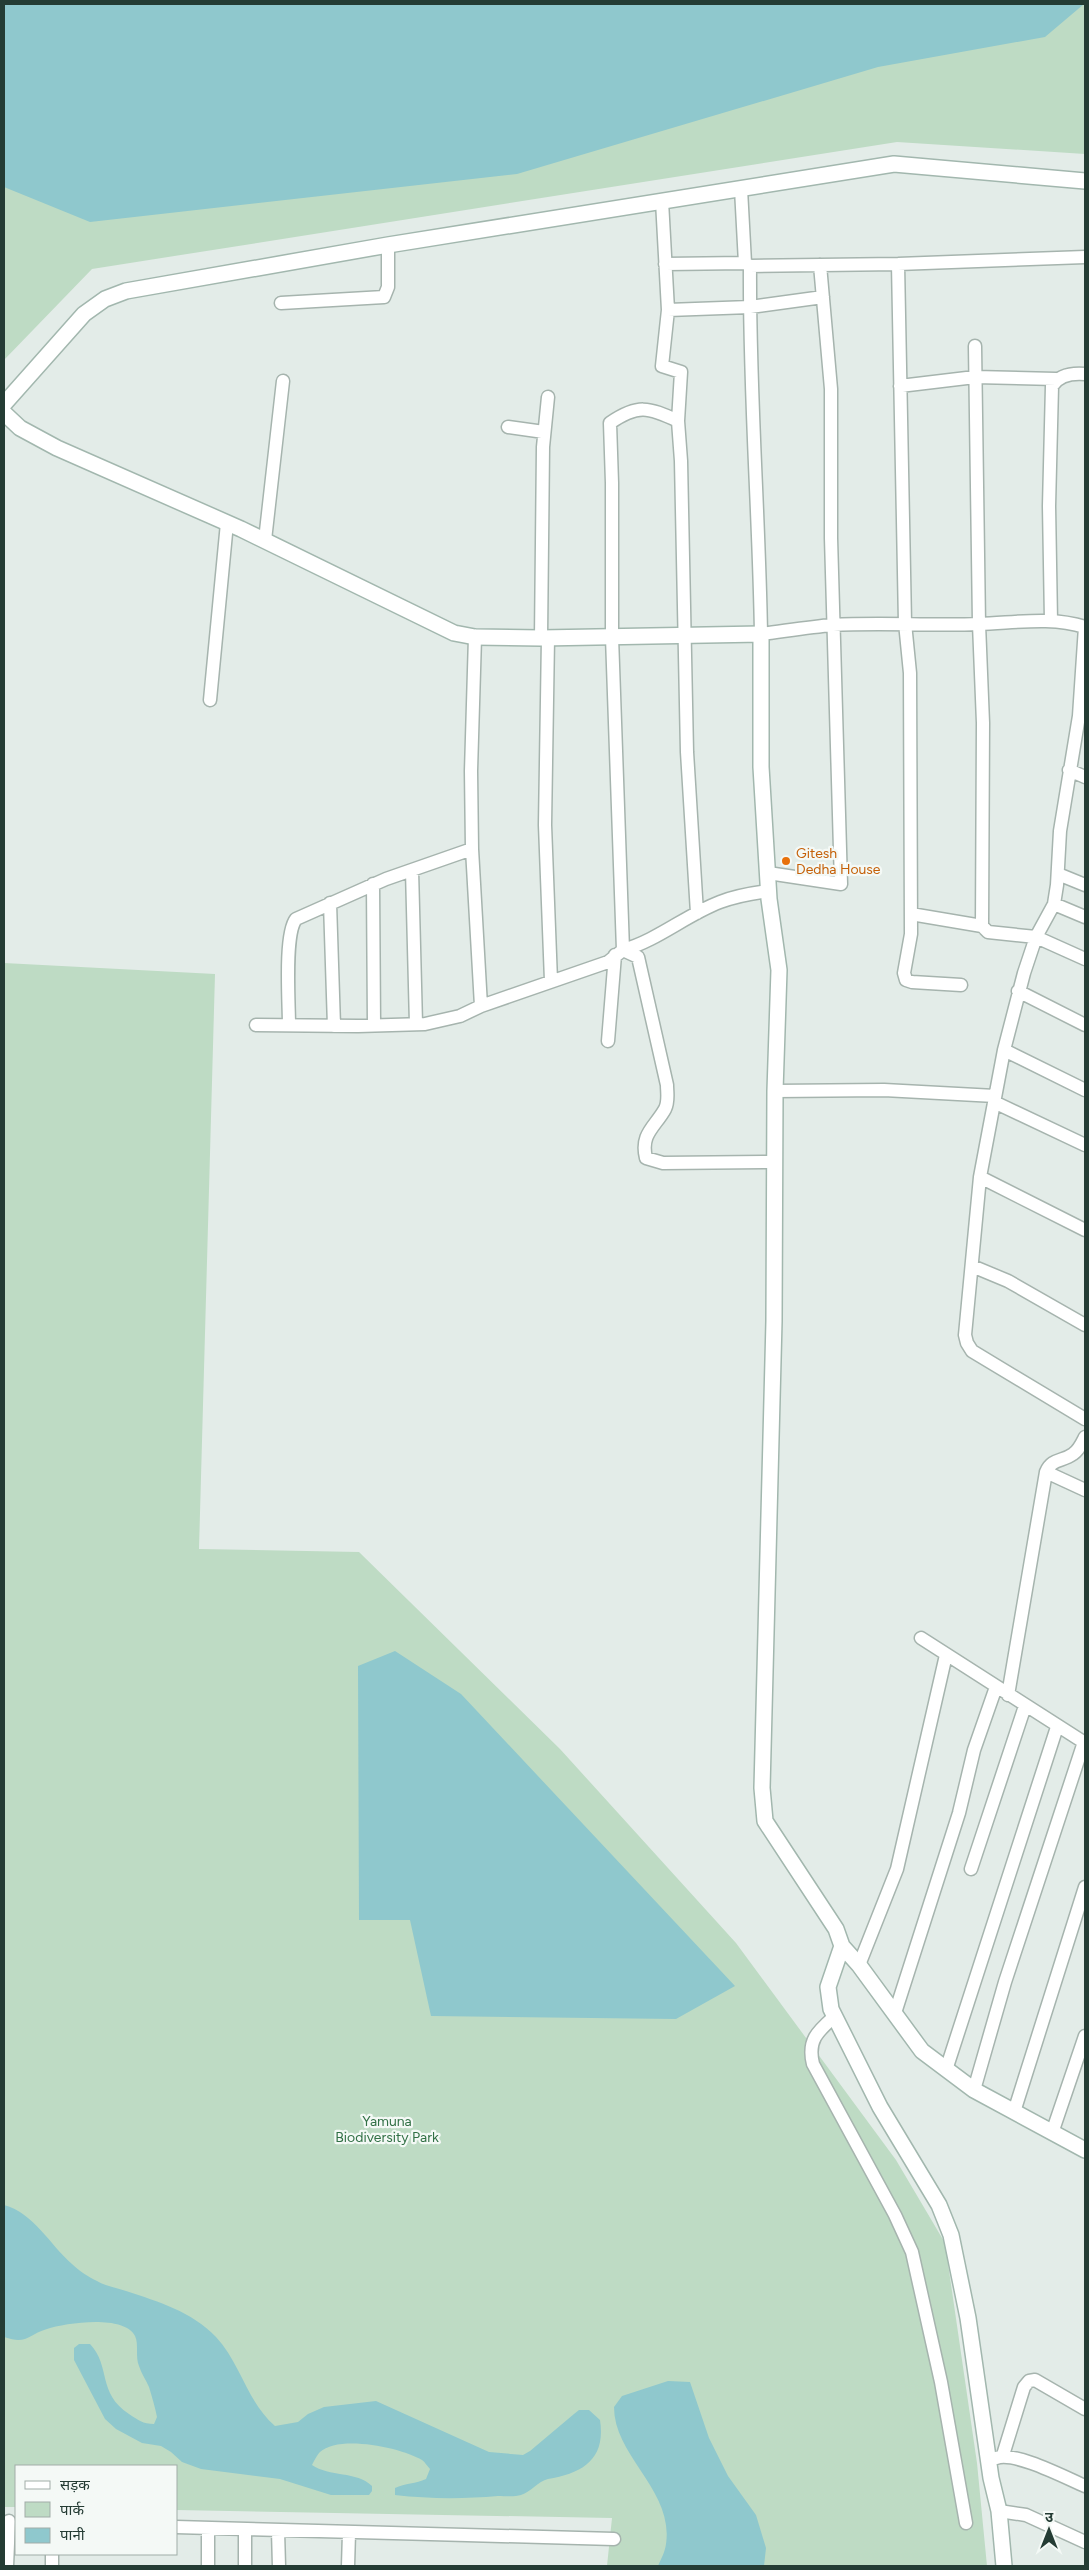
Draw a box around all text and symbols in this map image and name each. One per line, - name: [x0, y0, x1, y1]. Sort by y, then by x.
- place label: Gitesh Dedha House: [796, 845, 881, 878]
- marker: Gitesh Dedha House: [780, 855, 792, 867]
- park label: Yamuna Biodiversity Park: [335, 2113, 439, 2146]
- legend: [15, 2465, 178, 2555]
- text: सड़क: [60, 2476, 90, 2494]
- text: पार्क: [60, 2501, 84, 2519]
- north arrow: [1024, 2505, 1074, 2555]
- text: उ: [1045, 2509, 1054, 2526]
- text: पानी: [60, 2526, 86, 2544]

